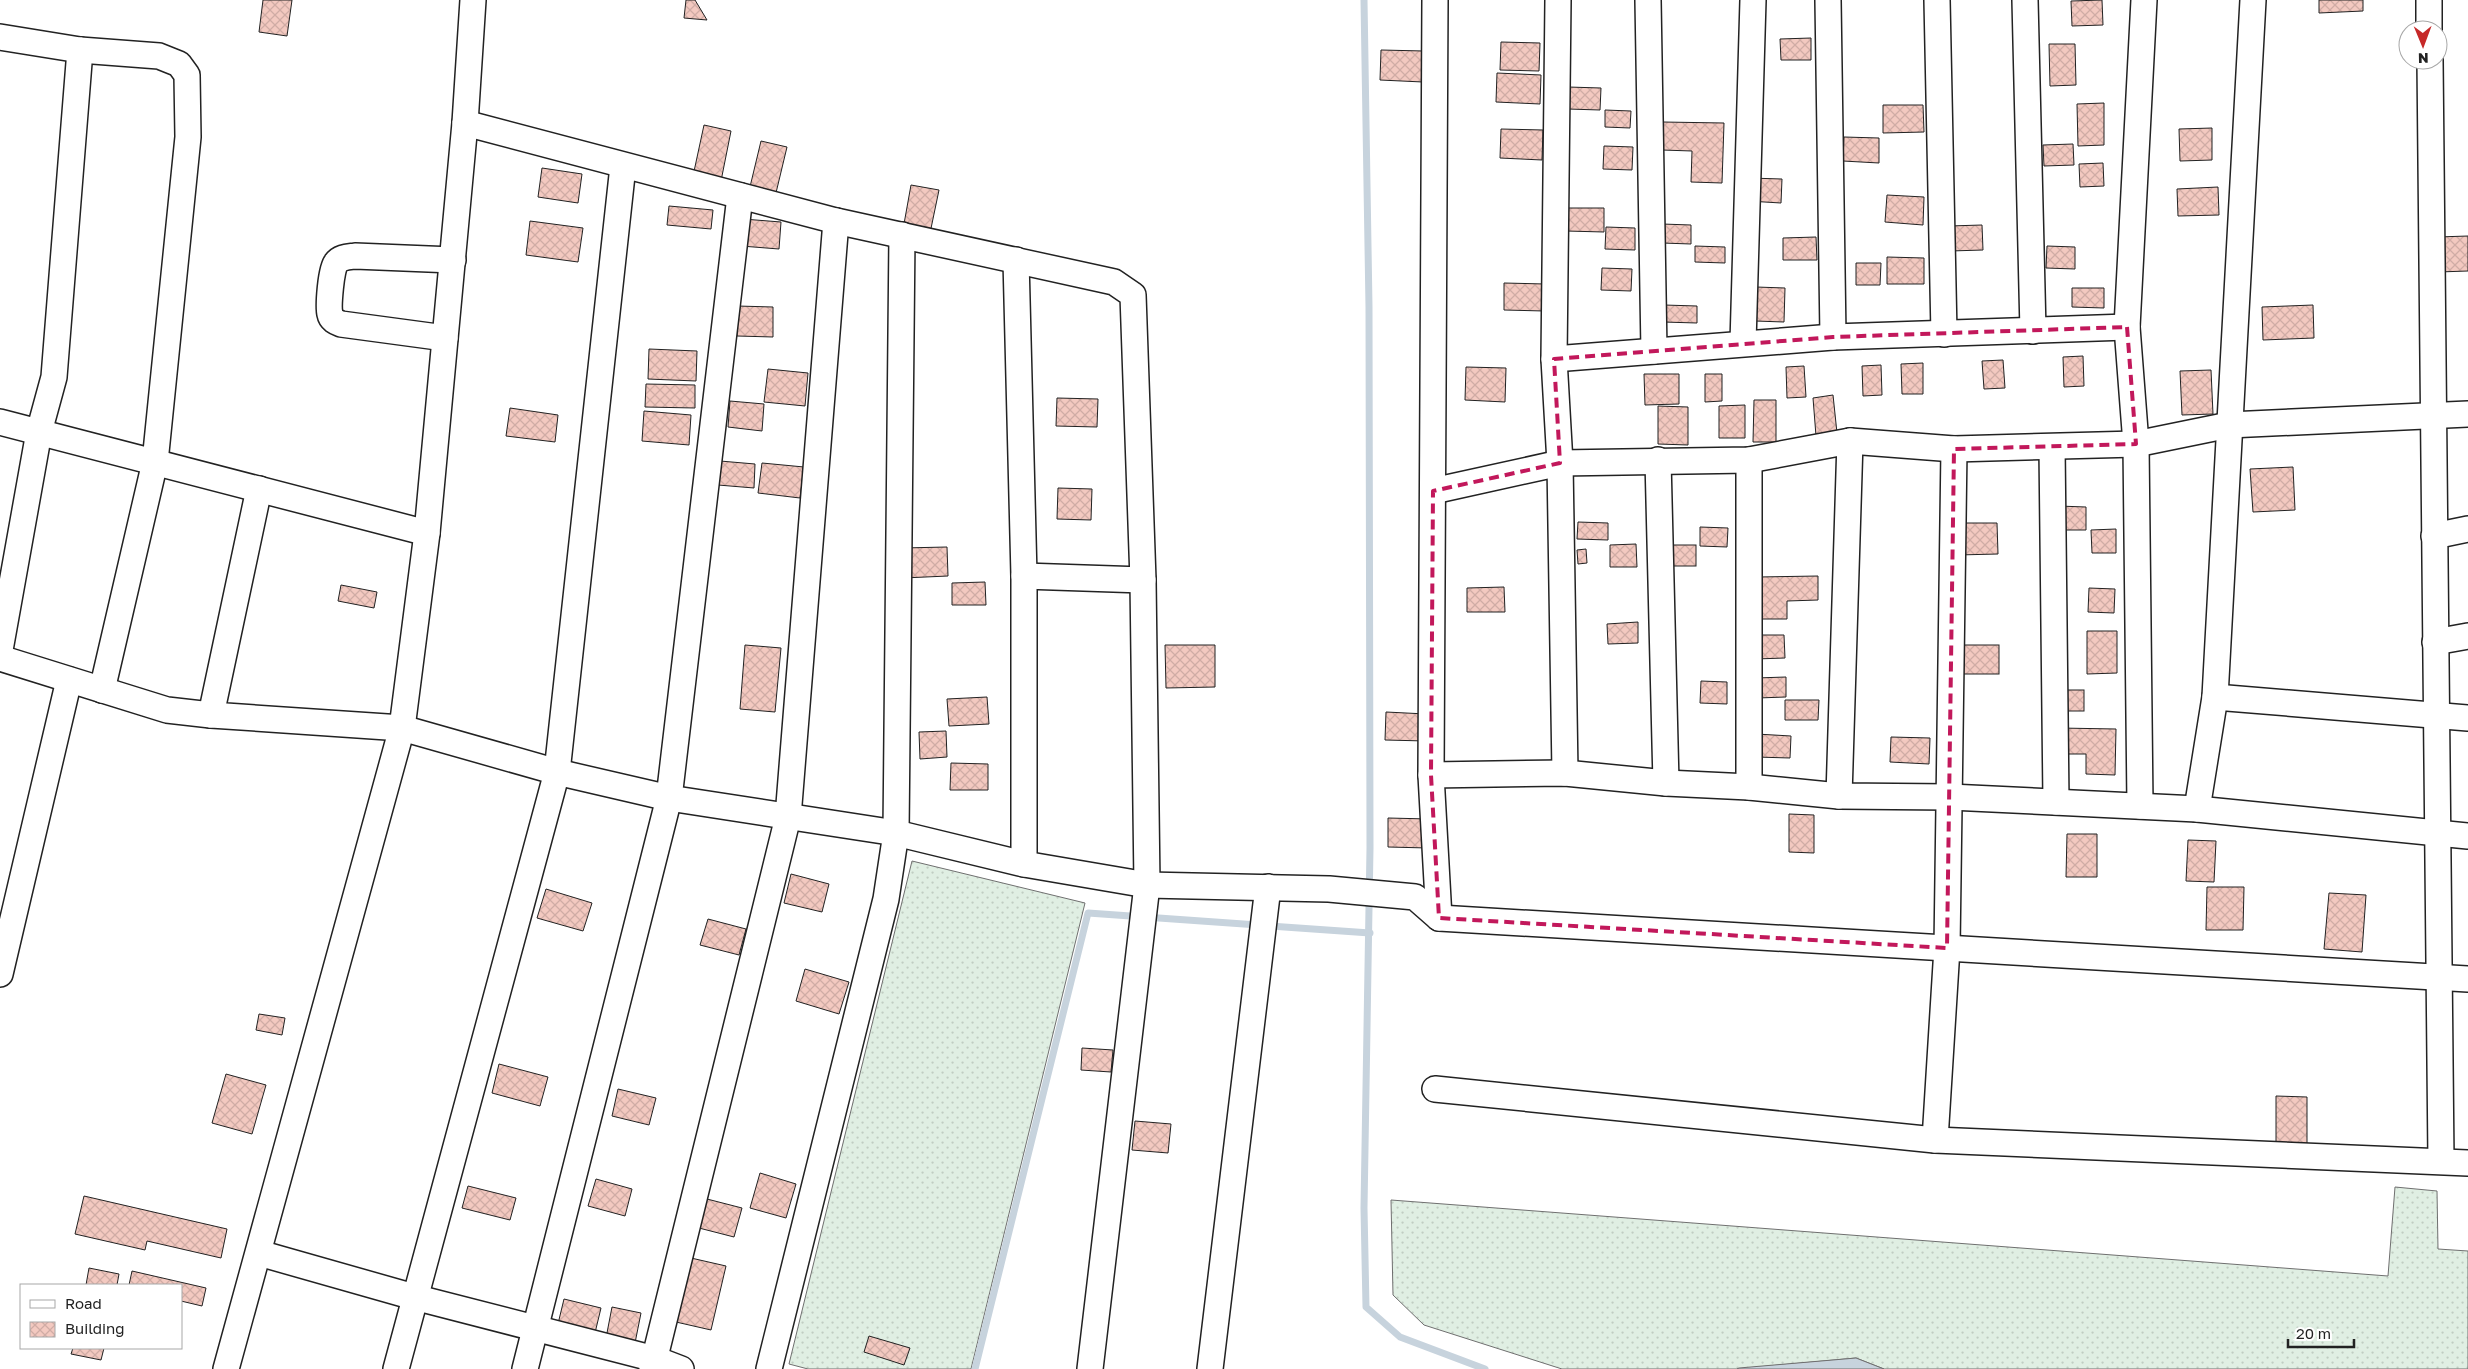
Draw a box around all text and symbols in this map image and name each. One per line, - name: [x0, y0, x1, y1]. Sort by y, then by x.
- north arrow: [2398, 20, 2448, 70]
- text: N: [2418, 50, 2429, 67]
- legend: [20, 1284, 182, 1349]
- text: Road: [65, 1294, 102, 1312]
- scale bar: [2288, 1316, 2354, 1348]
- text: Building: [65, 1319, 125, 1337]
- text: 20 m: [2296, 1324, 2331, 1342]

